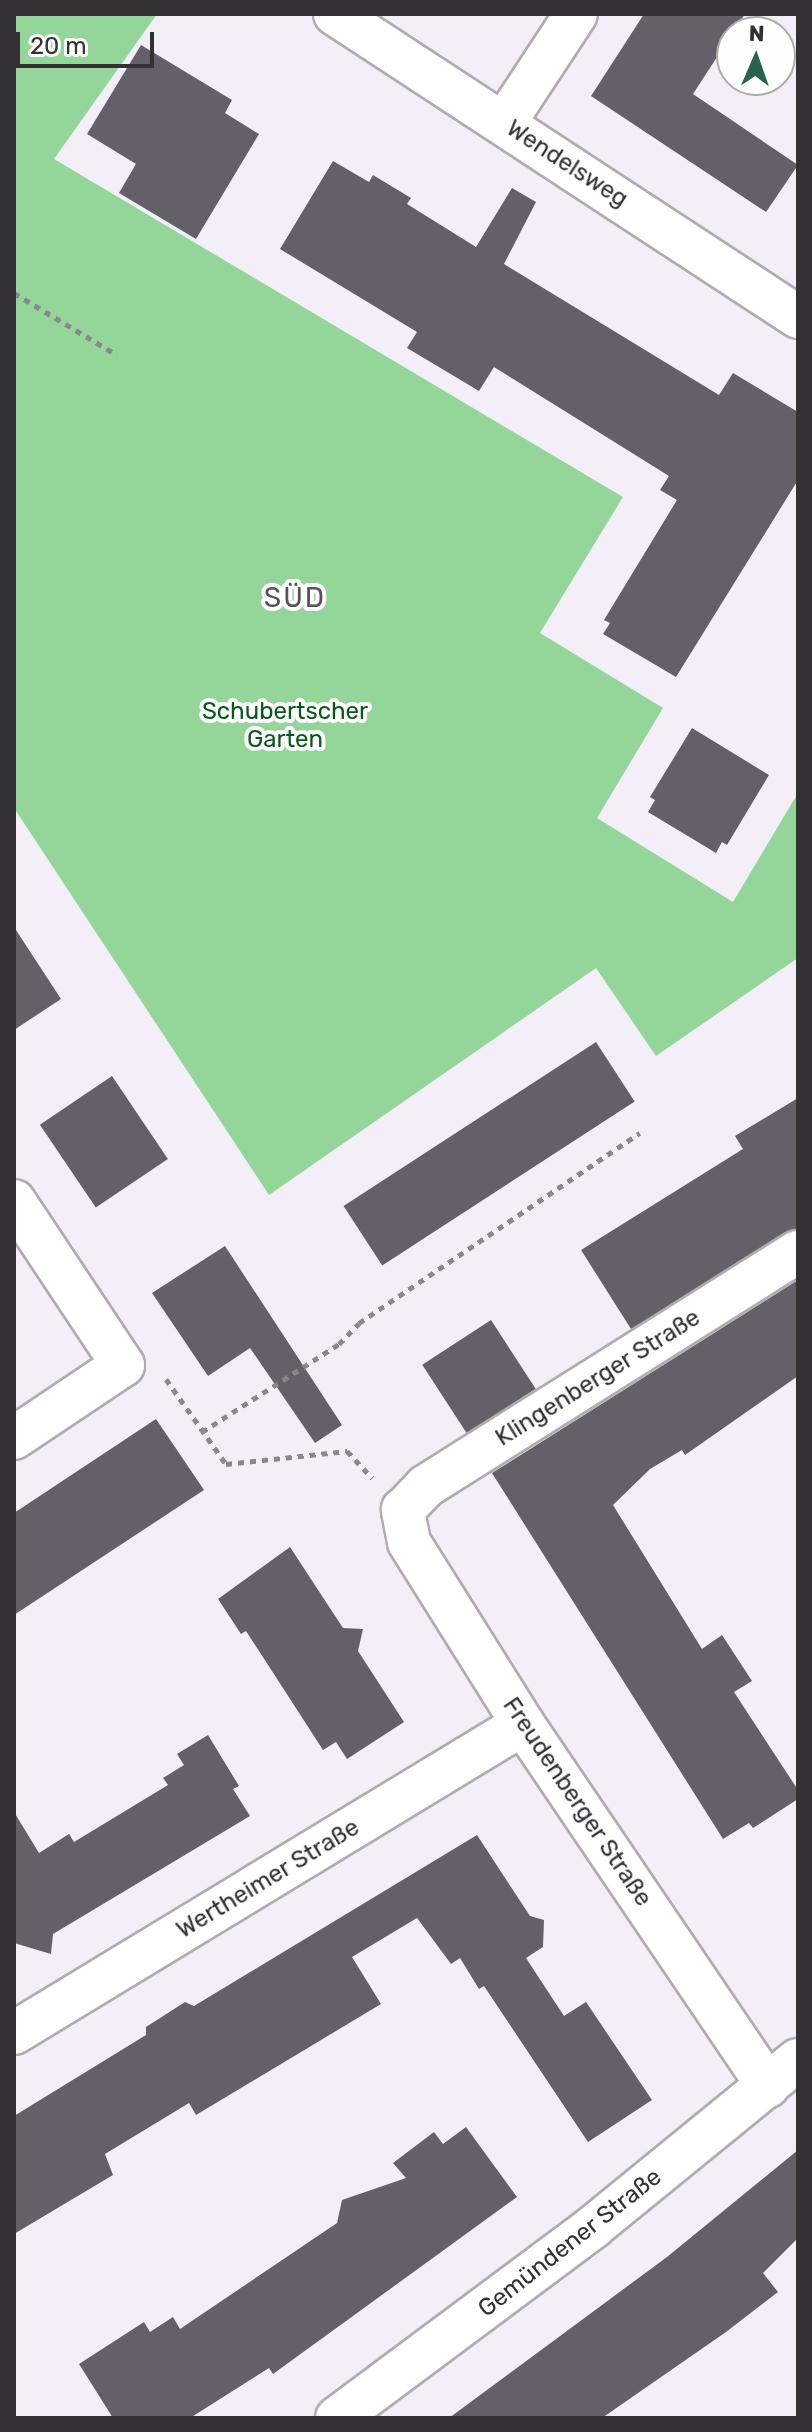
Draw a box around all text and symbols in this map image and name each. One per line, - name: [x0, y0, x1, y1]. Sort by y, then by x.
- scale bar: [20, 16, 158, 66]
- north arrow: [716, 16, 796, 96]
- text: N: [748, 20, 765, 47]
- text: 20 m: [30, 32, 87, 60]
- street label: Wendelsweg: [501, 114, 633, 214]
- district label: SÜD: [264, 581, 326, 615]
- park label: Schubertscher Garten: [202, 698, 368, 754]
- street label: Klingenberger Straße: [490, 1303, 706, 1453]
- street label: Freudenberger Straße: [496, 1692, 658, 1912]
- street label: Wertheimer Straße: [171, 1813, 365, 1945]
- street label: Gemündener Straße: [473, 2162, 667, 2324]

